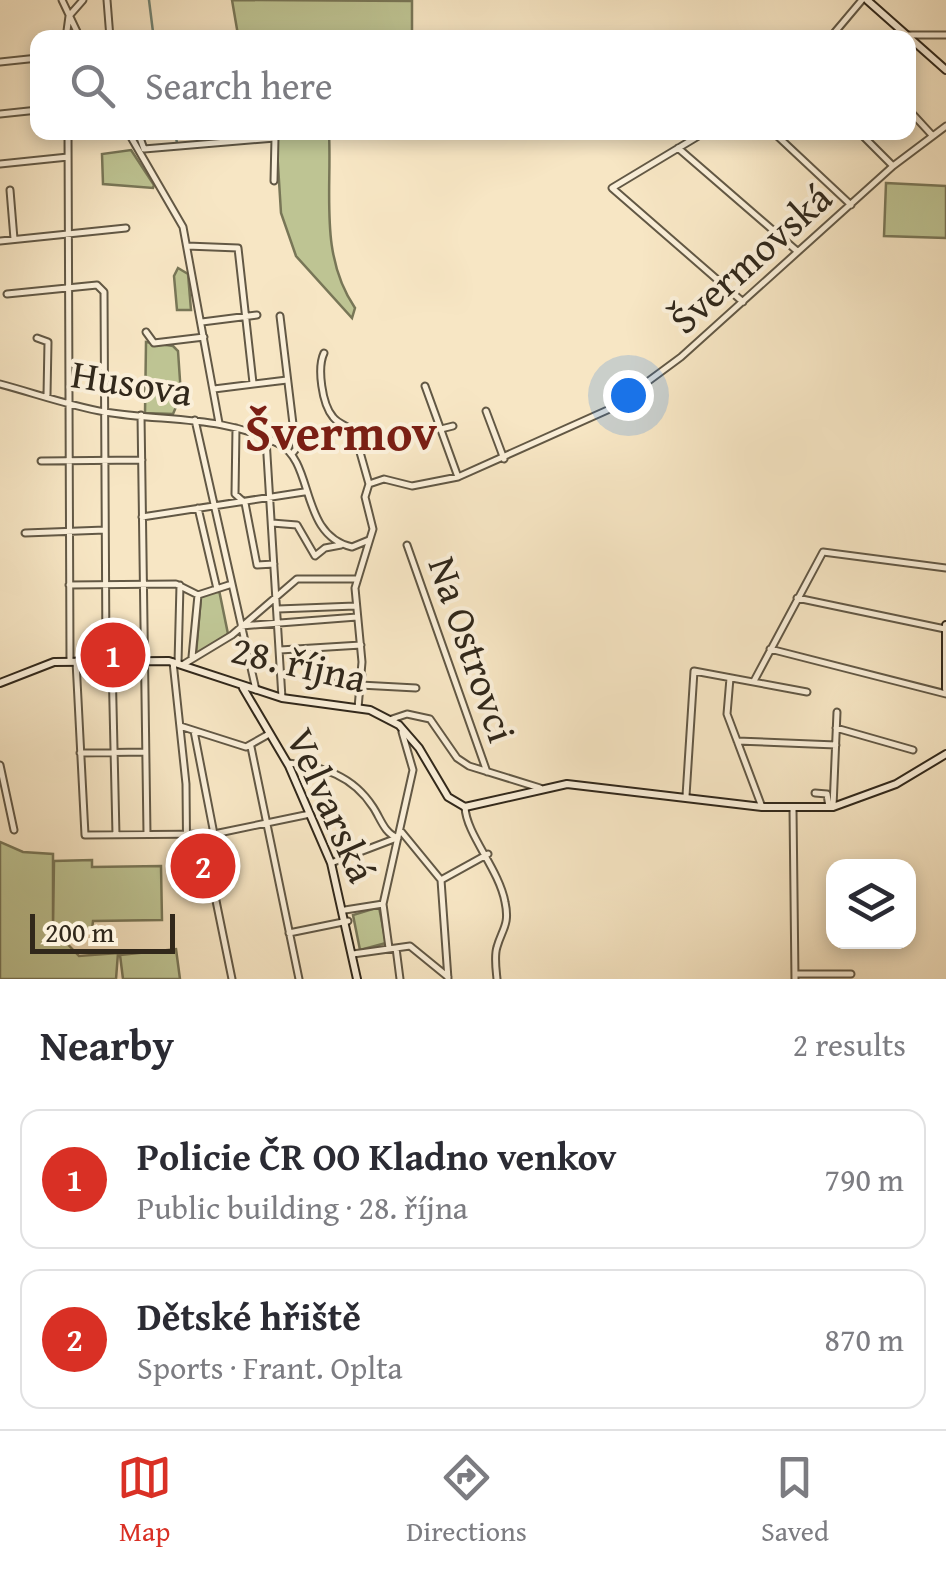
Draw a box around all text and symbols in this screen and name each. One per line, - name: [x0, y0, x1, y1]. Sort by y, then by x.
- search box: [30, 30, 916, 140]
- text: Search here: [145, 57, 333, 113]
- icon: search: [65, 58, 120, 113]
- street label: Švermovská: [656, 169, 845, 347]
- street label: Husova: [67, 343, 197, 421]
- your location: [603, 370, 654, 421]
- district label: Švermov: [245, 395, 438, 468]
- street label: Na Ostrovci: [414, 548, 532, 750]
- pin: 1: [80, 618, 146, 692]
- street label: 28. října: [226, 619, 372, 707]
- street label: Velvarská: [272, 718, 392, 892]
- pin: 2: [170, 828, 236, 904]
- map controls: [826, 859, 916, 949]
- button: layers: [826, 859, 916, 949]
- scale bar: [30, 909, 175, 954]
- text: 200 m: [45, 911, 114, 952]
- text: Nearby: [40, 1014, 174, 1075]
- text: 2 results: [793, 1021, 906, 1068]
- text: Policie ČR OO Kladno venkov: [137, 1128, 616, 1184]
- text: 1: [66, 1156, 83, 1203]
- text: 790 m: [825, 1156, 904, 1203]
- text: Public building · 28. října: [137, 1184, 468, 1231]
- text: Dětské hřiště: [137, 1288, 361, 1344]
- text: 2: [66, 1316, 83, 1363]
- text: 870 m: [825, 1316, 904, 1363]
- text: Sports · Frant. Oplta: [137, 1344, 403, 1391]
- tab: Map: [117, 1450, 172, 1551]
- tab: Directions: [406, 1450, 527, 1551]
- tab: Saved: [761, 1450, 829, 1551]

